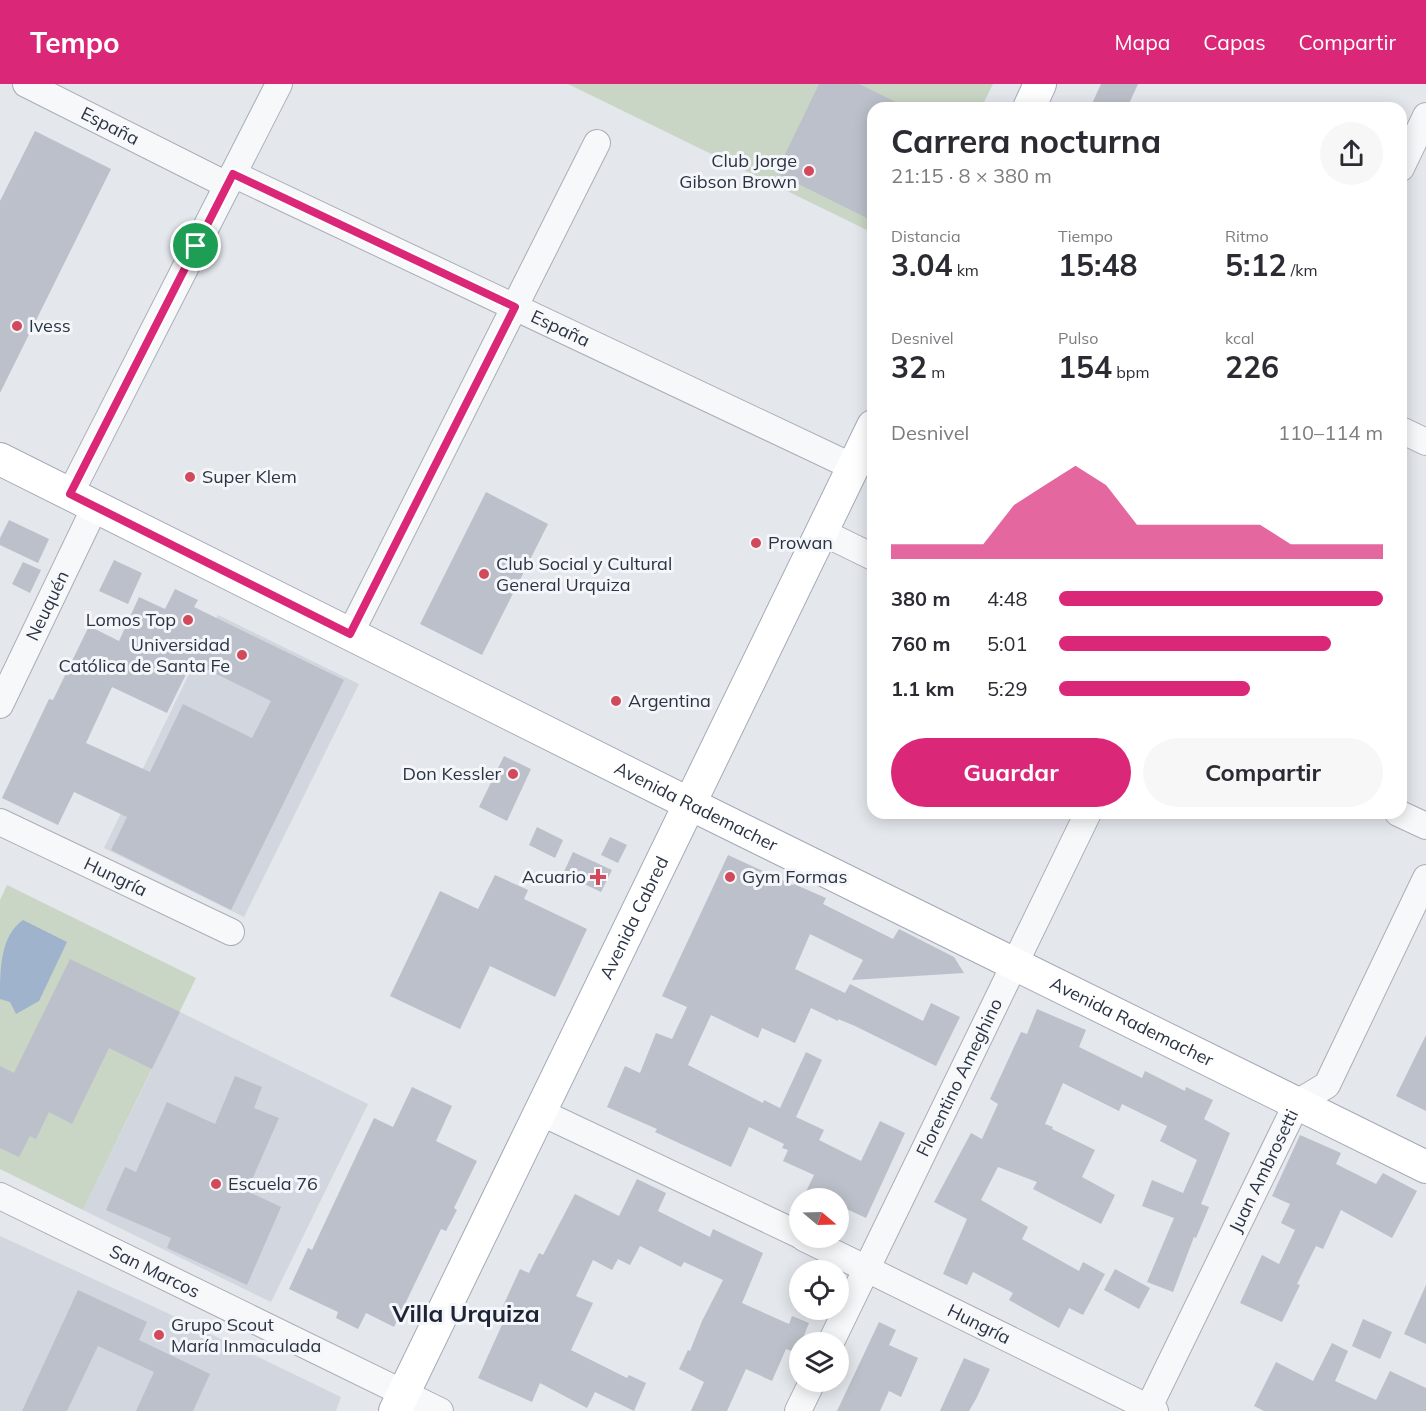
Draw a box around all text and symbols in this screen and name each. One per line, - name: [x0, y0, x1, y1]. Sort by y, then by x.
- text: Tempo: [30, 25, 120, 60]
- text: Mapa: [1115, 29, 1170, 55]
- text: Capas: [1203, 29, 1266, 55]
- text: Compartir: [1299, 29, 1396, 55]
- street label: España: [77, 101, 143, 150]
- text: Carrera nocturna: [891, 120, 1161, 161]
- button: share: [1320, 122, 1383, 185]
- place label: Club Jorge Gibson Brown: [679, 149, 797, 193]
- text: 21:15 · 8 × 380 m: [891, 163, 1052, 188]
- marker: Club Jorge Gibson Brown: [802, 164, 816, 178]
- pin: [170, 220, 221, 271]
- text: Distancia: [891, 226, 961, 246]
- text: Tiempo: [1058, 226, 1113, 246]
- text: Ritmo: [1225, 226, 1269, 246]
- icon: arrive: [179, 229, 212, 262]
- text: 3.04: [891, 246, 952, 284]
- text: 15:48: [1058, 246, 1137, 284]
- text: 5:12: [1225, 246, 1286, 284]
- text: km: [952, 260, 979, 280]
- text: /km: [1286, 260, 1317, 280]
- street label: España: [527, 304, 594, 352]
- place label: Ivess: [29, 314, 71, 337]
- marker: Ivess: [10, 319, 24, 333]
- text: Desnivel: [891, 328, 954, 348]
- text: Pulso: [1058, 328, 1098, 348]
- text: kcal: [1225, 328, 1254, 348]
- text: 32: [891, 348, 927, 386]
- text: 154: [1058, 348, 1112, 386]
- text: 226: [1225, 348, 1279, 386]
- text: m: [927, 362, 945, 382]
- text: bpm: [1112, 362, 1149, 382]
- text: Desnivel: [891, 420, 969, 445]
- text: 110–114 m: [1278, 420, 1383, 445]
- place label: Super Klem: [202, 465, 297, 488]
- marker: Super Klem: [183, 470, 197, 484]
- place label: Prowan: [768, 531, 833, 554]
- marker: Prowan: [749, 536, 763, 550]
- place label: Club Social y Cultural General Urquiza: [496, 552, 672, 596]
- street label: Neuquén: [20, 567, 74, 644]
- marker: Club Social y Cultural General Urquiza: [477, 567, 491, 581]
- text: 380 m: [891, 586, 950, 611]
- text: 4:48: [987, 586, 1028, 611]
- place label: Lomos Top: [86, 608, 176, 631]
- marker: Lomos Top: [181, 613, 195, 627]
- text: 760 m: [891, 631, 950, 656]
- text: 5:01: [987, 631, 1028, 656]
- place label: Universidad Católica de Santa Fe: [59, 633, 230, 677]
- marker: Universidad Católica de Santa Fe: [235, 648, 249, 662]
- text: 1.1 km: [891, 676, 954, 701]
- text: 5:29: [987, 676, 1028, 701]
- place label: Argentina: [628, 689, 711, 712]
- marker: Argentina: [609, 694, 623, 708]
- button: Guardar: [891, 738, 1131, 807]
- button: Compartir: [1143, 738, 1383, 807]
- street label: Avenida Rademacher: [611, 756, 782, 857]
- place label: Don Kessler: [403, 762, 501, 785]
- marker: Don Kessler: [506, 767, 520, 781]
- street label: Hungría: [80, 852, 151, 901]
- street label: Avenida Cabred: [594, 853, 673, 983]
- place label: Acuario: [522, 865, 586, 888]
- place label: Gym Formas: [742, 865, 847, 888]
- marker: Acuario: [591, 870, 605, 884]
- marker: Gym Formas: [723, 870, 737, 884]
- street label: Avenida Rademacher: [1046, 971, 1218, 1072]
- street label: Florentino Ameghino: [911, 994, 1007, 1160]
- street label: Juan Ambrosetti: [1224, 1105, 1303, 1236]
- place label: Escuela 76: [228, 1172, 318, 1195]
- marker: Escuela 76: [209, 1177, 223, 1191]
- north arrow: [789, 1188, 849, 1248]
- map controls: [789, 1188, 849, 1392]
- street label: San Marcos: [106, 1239, 204, 1303]
- button: locate: [789, 1260, 849, 1320]
- district label: Villa Urquiza: [391, 1298, 540, 1328]
- street label: Hungría: [944, 1299, 1014, 1349]
- place label: Grupo Scout María Inmaculada: [171, 1313, 321, 1357]
- marker: Grupo Scout María Inmaculada: [152, 1328, 166, 1342]
- button: layers: [789, 1332, 849, 1392]

